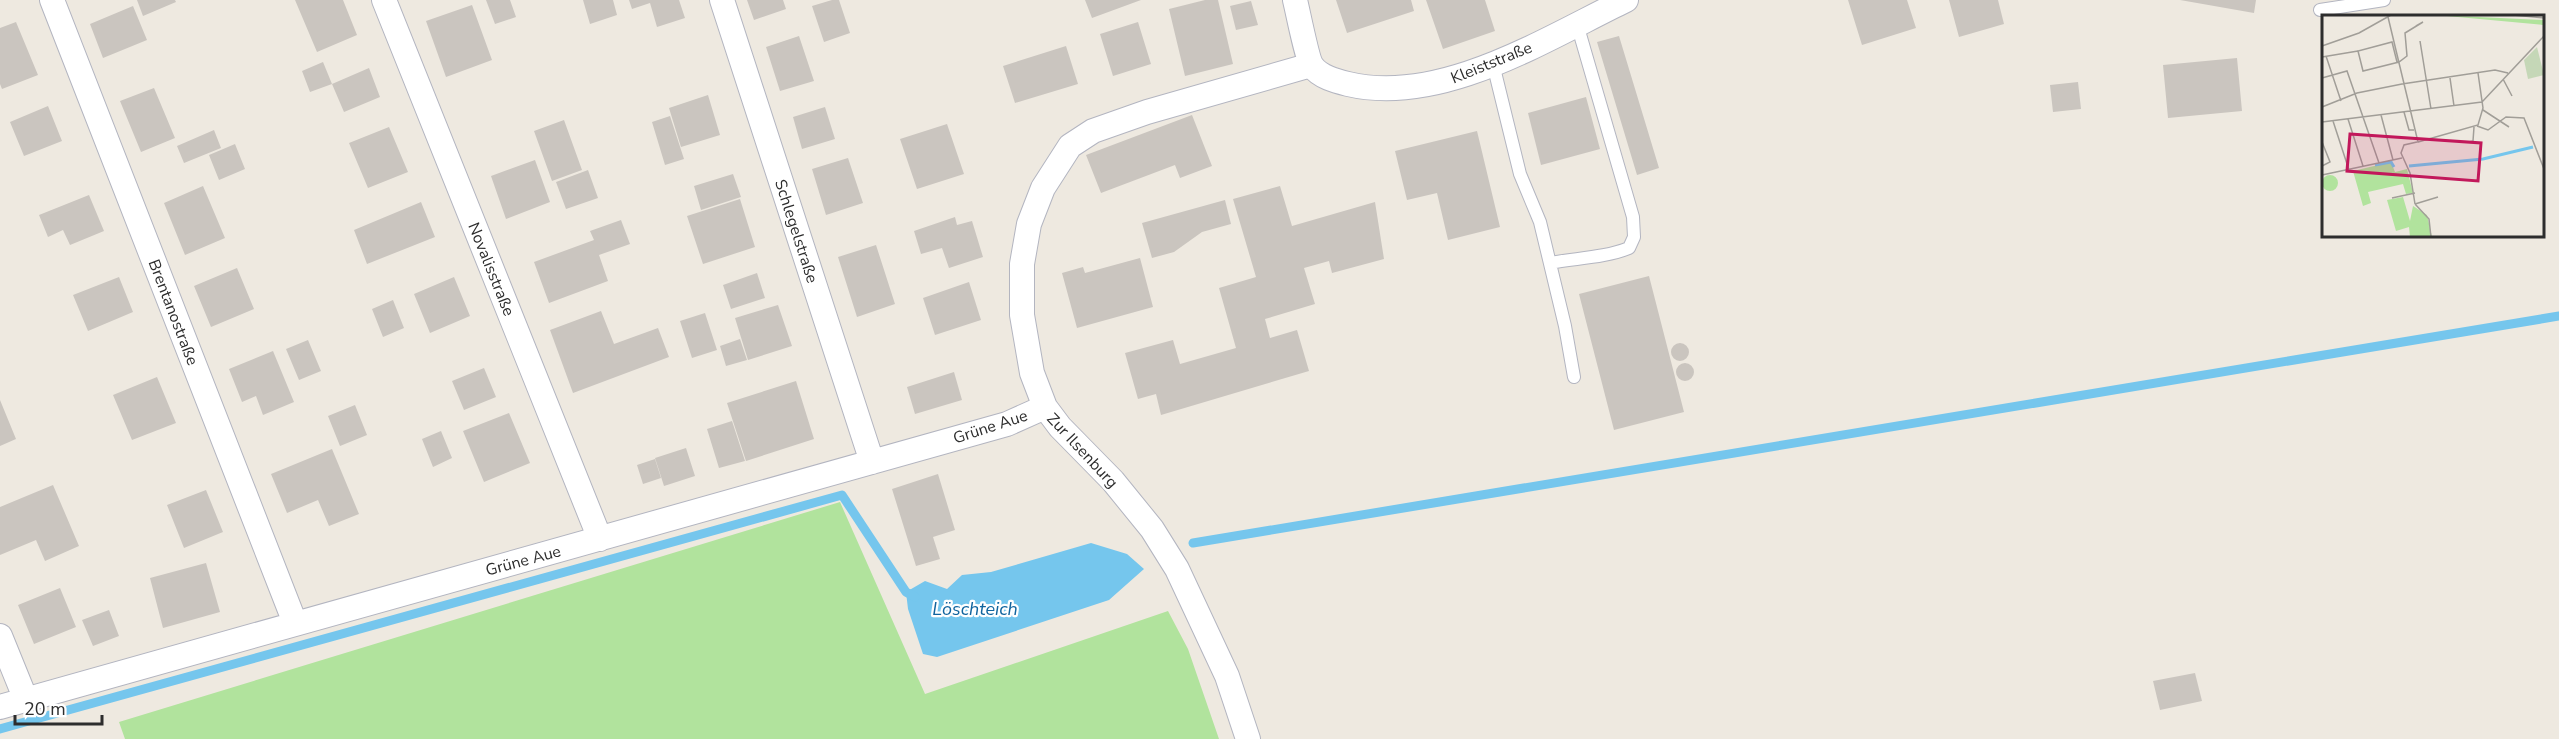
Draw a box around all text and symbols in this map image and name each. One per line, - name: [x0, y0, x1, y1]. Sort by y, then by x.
- inset map: [2322, 15, 2544, 237]
- street label: Kleiststraße: [1447, 37, 1535, 89]
- street label: Schlegelstraße: [769, 177, 823, 286]
- street label: Novalisstraße: [462, 219, 520, 319]
- street label: Brentanostraße: [143, 256, 203, 368]
- street label: Grüne Aue: [950, 405, 1030, 449]
- street label: Zur Ilsenburg: [1042, 408, 1123, 493]
- street label: Grüne Aue: [483, 540, 563, 582]
- water label: Löschteich: [932, 597, 1018, 621]
- scale bar: [15, 688, 102, 726]
- text: 20 m: [24, 697, 66, 721]

